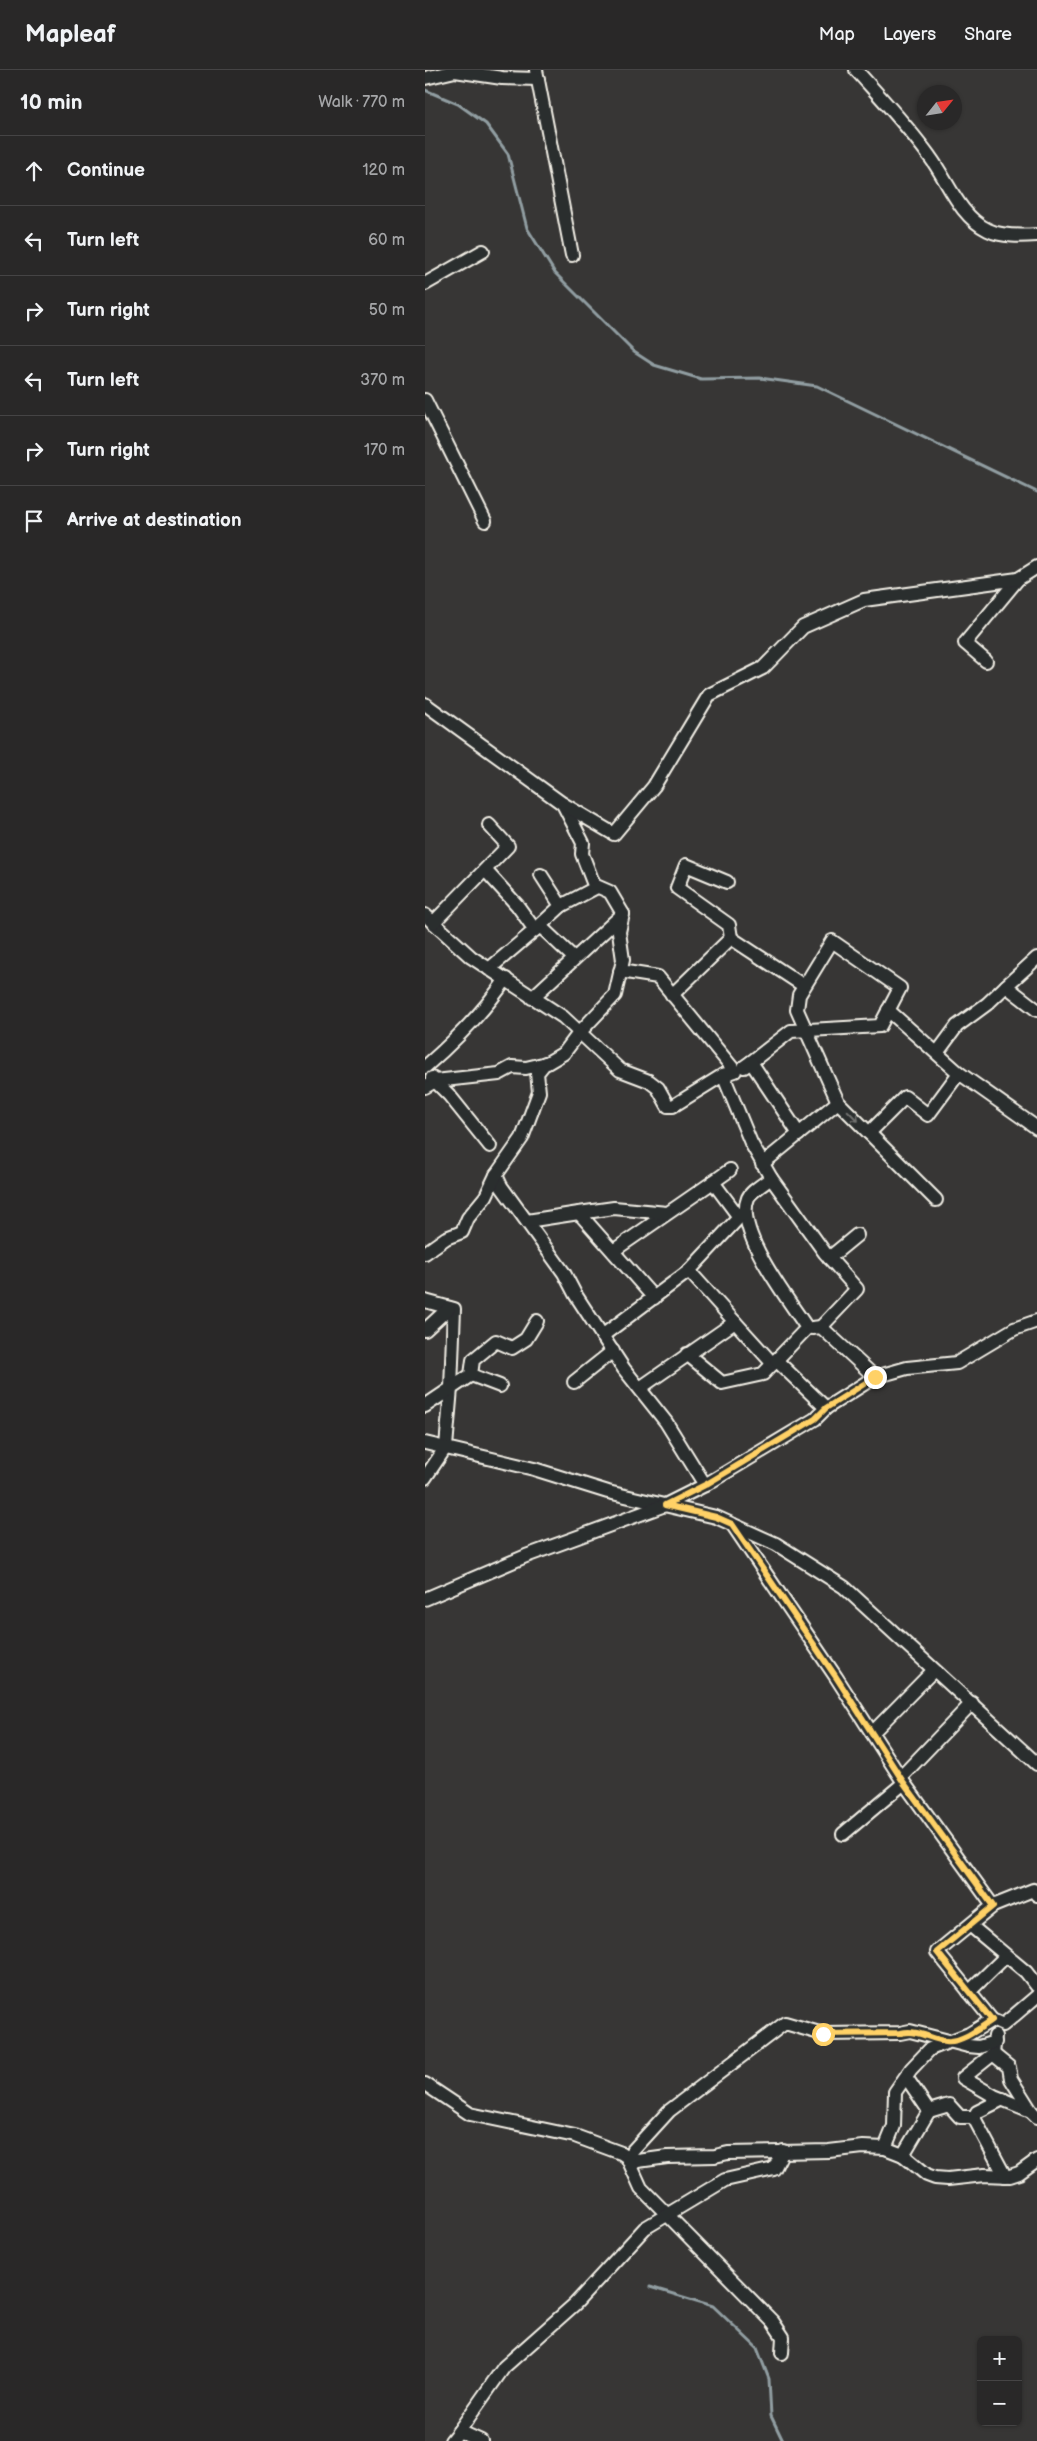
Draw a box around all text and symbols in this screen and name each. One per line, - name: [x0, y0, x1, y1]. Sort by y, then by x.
- text: Mapleaf: [25, 20, 116, 49]
- text: Map: [819, 24, 855, 45]
- text: Layers: [883, 24, 936, 45]
- text: Share: [964, 24, 1012, 45]
- north arrow: [917, 85, 962, 130]
- text: 10 min: [20, 90, 82, 115]
- text: Walk · 770 m: [318, 93, 405, 112]
- icon: ahead: [20, 157, 48, 185]
- text: Continue: [67, 159, 145, 182]
- text: 120 m: [362, 161, 405, 180]
- icon: left: [20, 227, 48, 255]
- text: Turn left: [67, 229, 139, 252]
- text: 60 m: [368, 231, 405, 250]
- icon: right: [20, 297, 48, 325]
- text: Turn right: [67, 299, 150, 322]
- text: 50 m: [369, 301, 405, 320]
- icon: left: [20, 367, 48, 395]
- text: Turn left: [67, 369, 139, 392]
- text: 370 m: [360, 371, 405, 390]
- icon: right: [20, 437, 48, 465]
- text: Turn right: [67, 439, 150, 462]
- text: 170 m: [364, 441, 405, 460]
- icon: arrive: [20, 507, 48, 535]
- text: Arrive at destination: [67, 509, 242, 532]
- one-way arrow: [847, 1110, 859, 1122]
- route end: [864, 1366, 887, 1389]
- route start: [812, 2023, 835, 2046]
- map controls: [977, 2336, 1022, 2426]
- button: +: [977, 2336, 1022, 2381]
- button: −: [977, 2381, 1022, 2426]

